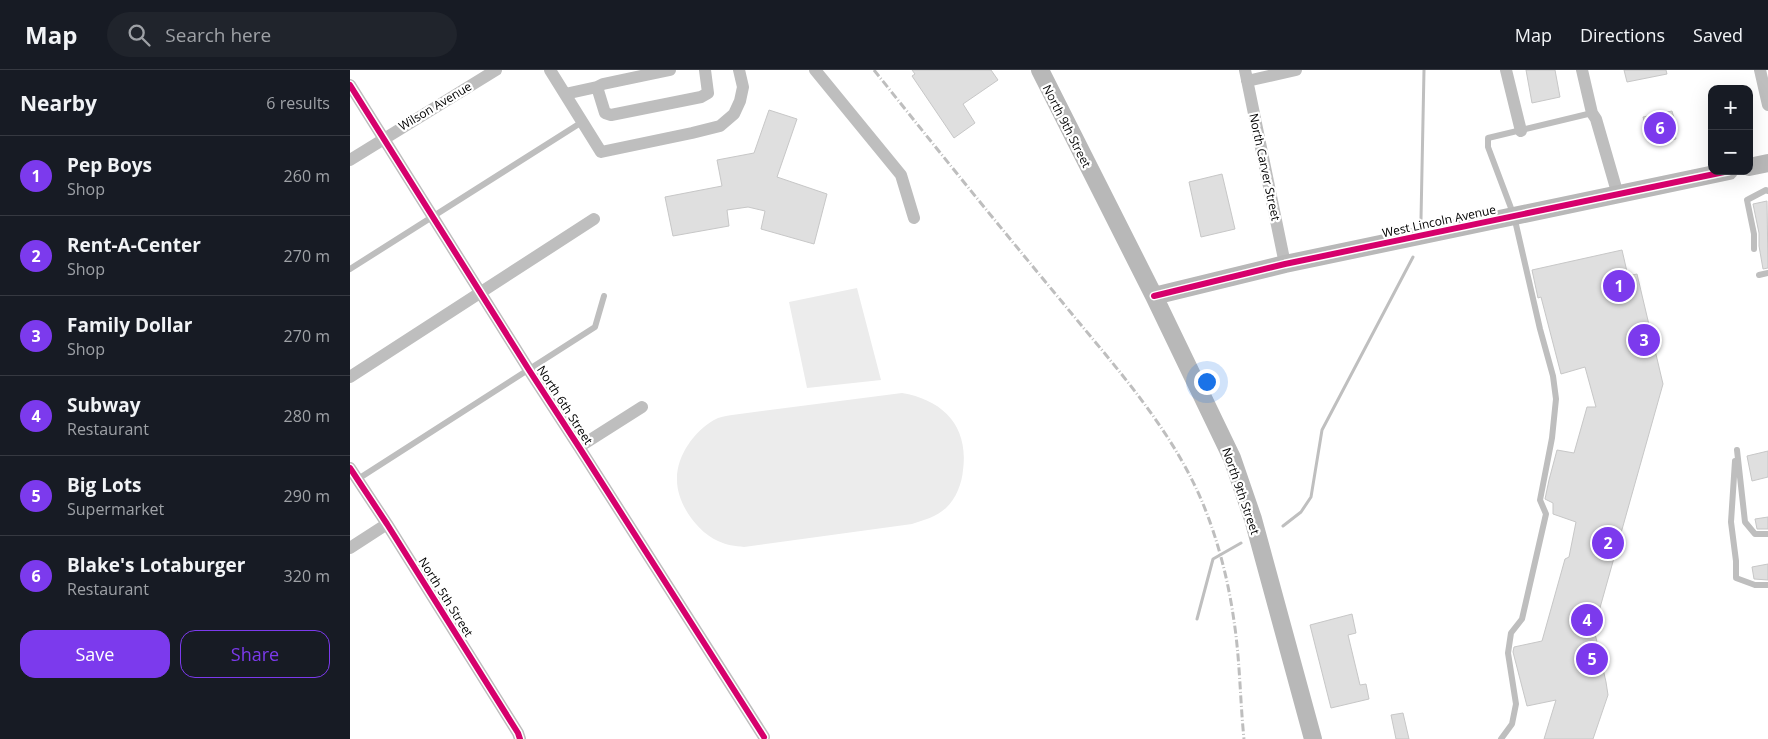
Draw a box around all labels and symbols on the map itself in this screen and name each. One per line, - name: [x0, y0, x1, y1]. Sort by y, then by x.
- street label: Wilson Avenue: [395, 77, 475, 134]
- street label: North 9th Street: [1039, 82, 1095, 170]
- pin: 6: [1644, 109, 1676, 147]
- street label: North Carver Street: [1245, 112, 1285, 222]
- street label: West Lincoln Avenue: [1381, 201, 1498, 241]
- pin: 1: [1603, 267, 1635, 305]
- pin: 3: [1628, 321, 1660, 359]
- street label: North 6th Street: [533, 362, 597, 448]
- your location: [1194, 369, 1220, 395]
- street label: North 9th Street: [1218, 445, 1264, 537]
- pin: 2: [1592, 524, 1624, 562]
- street label: North 5th Street: [415, 554, 477, 640]
- pin: 4: [1571, 601, 1603, 639]
- pin: 5: [1576, 640, 1608, 678]

